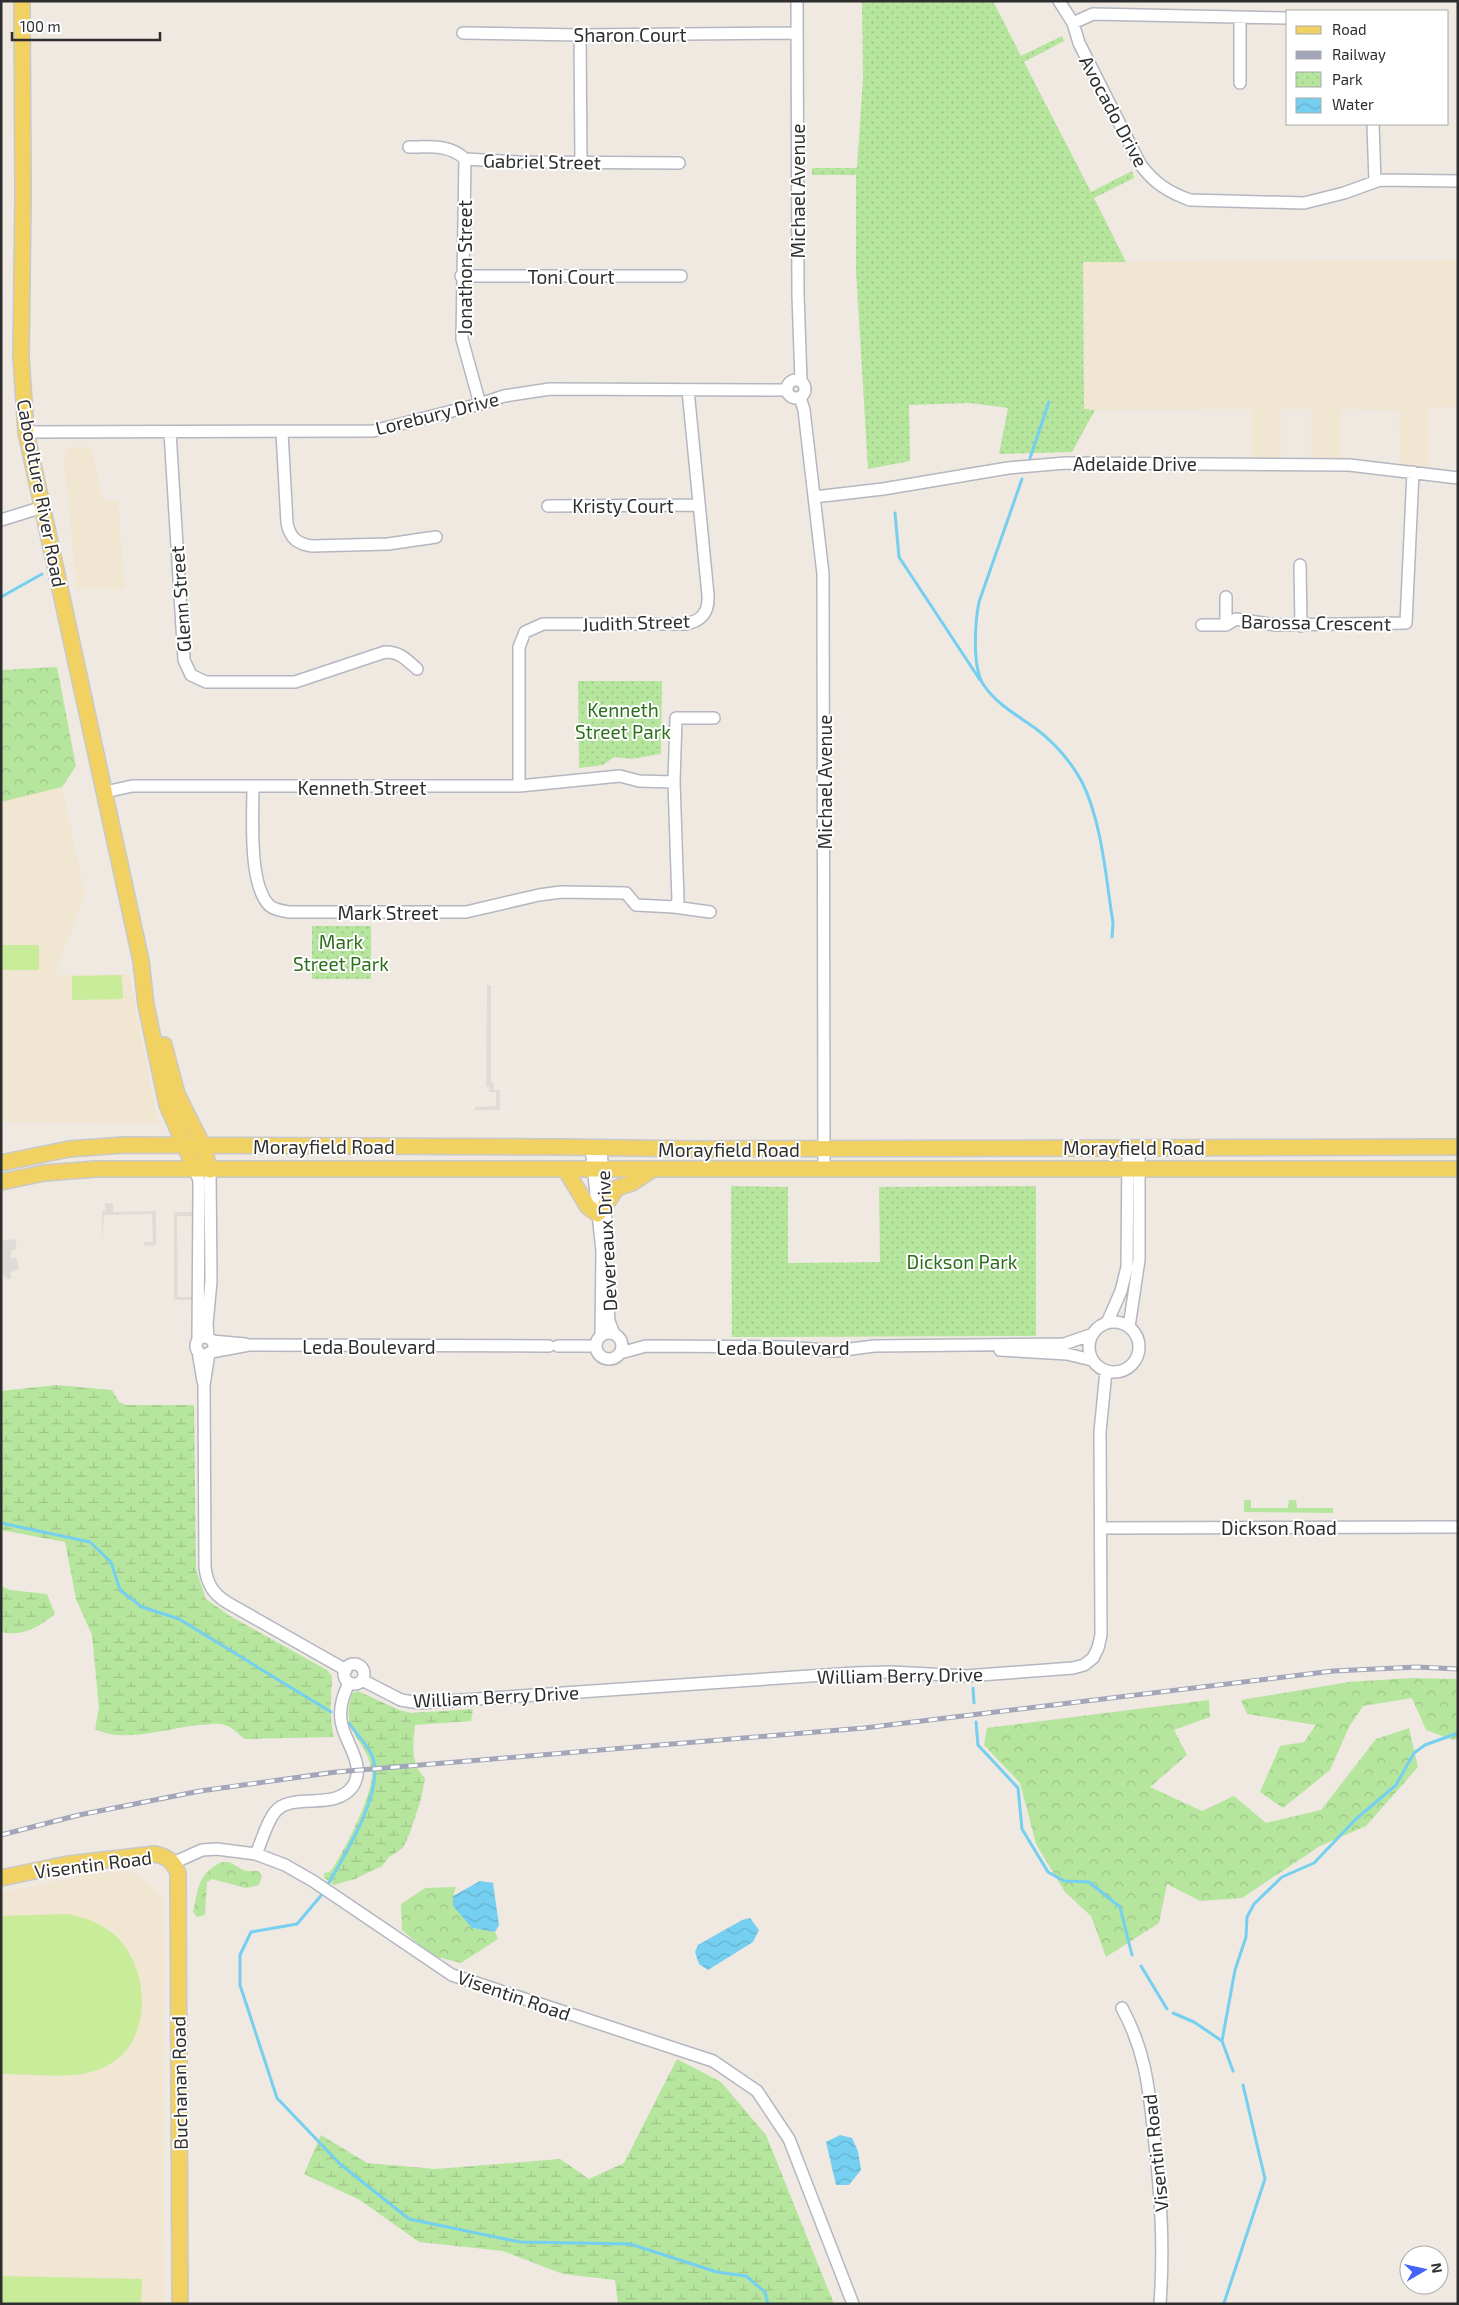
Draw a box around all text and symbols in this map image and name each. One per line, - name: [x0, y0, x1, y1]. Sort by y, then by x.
- scale bar: [12, 10, 160, 42]
- legend: [1286, 10, 1449, 125]
- text: 100 m: [20, 17, 61, 35]
- text: Road: [1332, 20, 1367, 38]
- street label: Sharon Court: [574, 23, 686, 46]
- text: Railway: [1332, 45, 1386, 63]
- street label: Avocado Drive: [1075, 51, 1153, 171]
- text: Park: [1332, 70, 1363, 88]
- text: Water: [1332, 95, 1374, 113]
- street label: Michael Avenue: [786, 124, 809, 258]
- street label: Gabriel Street: [483, 148, 601, 174]
- street label: Jonathon Street: [453, 200, 476, 336]
- street label: Toni Court: [527, 265, 615, 288]
- street label: Lorebury Drive: [373, 387, 501, 439]
- street label: Caboolture River Road: [12, 397, 72, 589]
- street label: Adelaide Drive: [1073, 452, 1197, 475]
- street label: Kristy Court: [572, 494, 674, 517]
- street label: Glenn Street: [165, 545, 195, 653]
- street label: Judith Street: [582, 609, 690, 635]
- street label: Barossa Crescent: [1241, 609, 1391, 635]
- park label: Kenneth Street Park: [575, 698, 671, 743]
- street label: Michael Avenue: [813, 715, 836, 849]
- street label: Kenneth Street: [298, 776, 426, 799]
- street label: Mark Street: [337, 901, 439, 924]
- park label: Mark Street Park: [293, 930, 389, 975]
- street label: Morayfield Road: [253, 1135, 395, 1158]
- street label: Morayfield Road: [1063, 1136, 1205, 1159]
- street label: Morayfield Road: [658, 1138, 800, 1161]
- street label: Devereaux Drive: [591, 1170, 621, 1312]
- park label: Dickson Park: [907, 1250, 1018, 1273]
- street label: Leda Boulevard: [302, 1335, 436, 1358]
- street label: Leda Boulevard: [716, 1336, 850, 1359]
- street label: Dickson Road: [1221, 1516, 1337, 1539]
- street label: William Berry Drive: [817, 1662, 983, 1688]
- street label: William Berry Drive: [412, 1680, 580, 1712]
- street label: Visentin Road: [33, 1845, 153, 1883]
- street label: Visentin Road: [454, 1965, 574, 2025]
- street label: Buchanan Road: [166, 2016, 192, 2150]
- street label: Visentin Road: [1137, 2093, 1173, 2213]
- north arrow: [1399, 2245, 1449, 2295]
- text: N: [1428, 2262, 1447, 2274]

